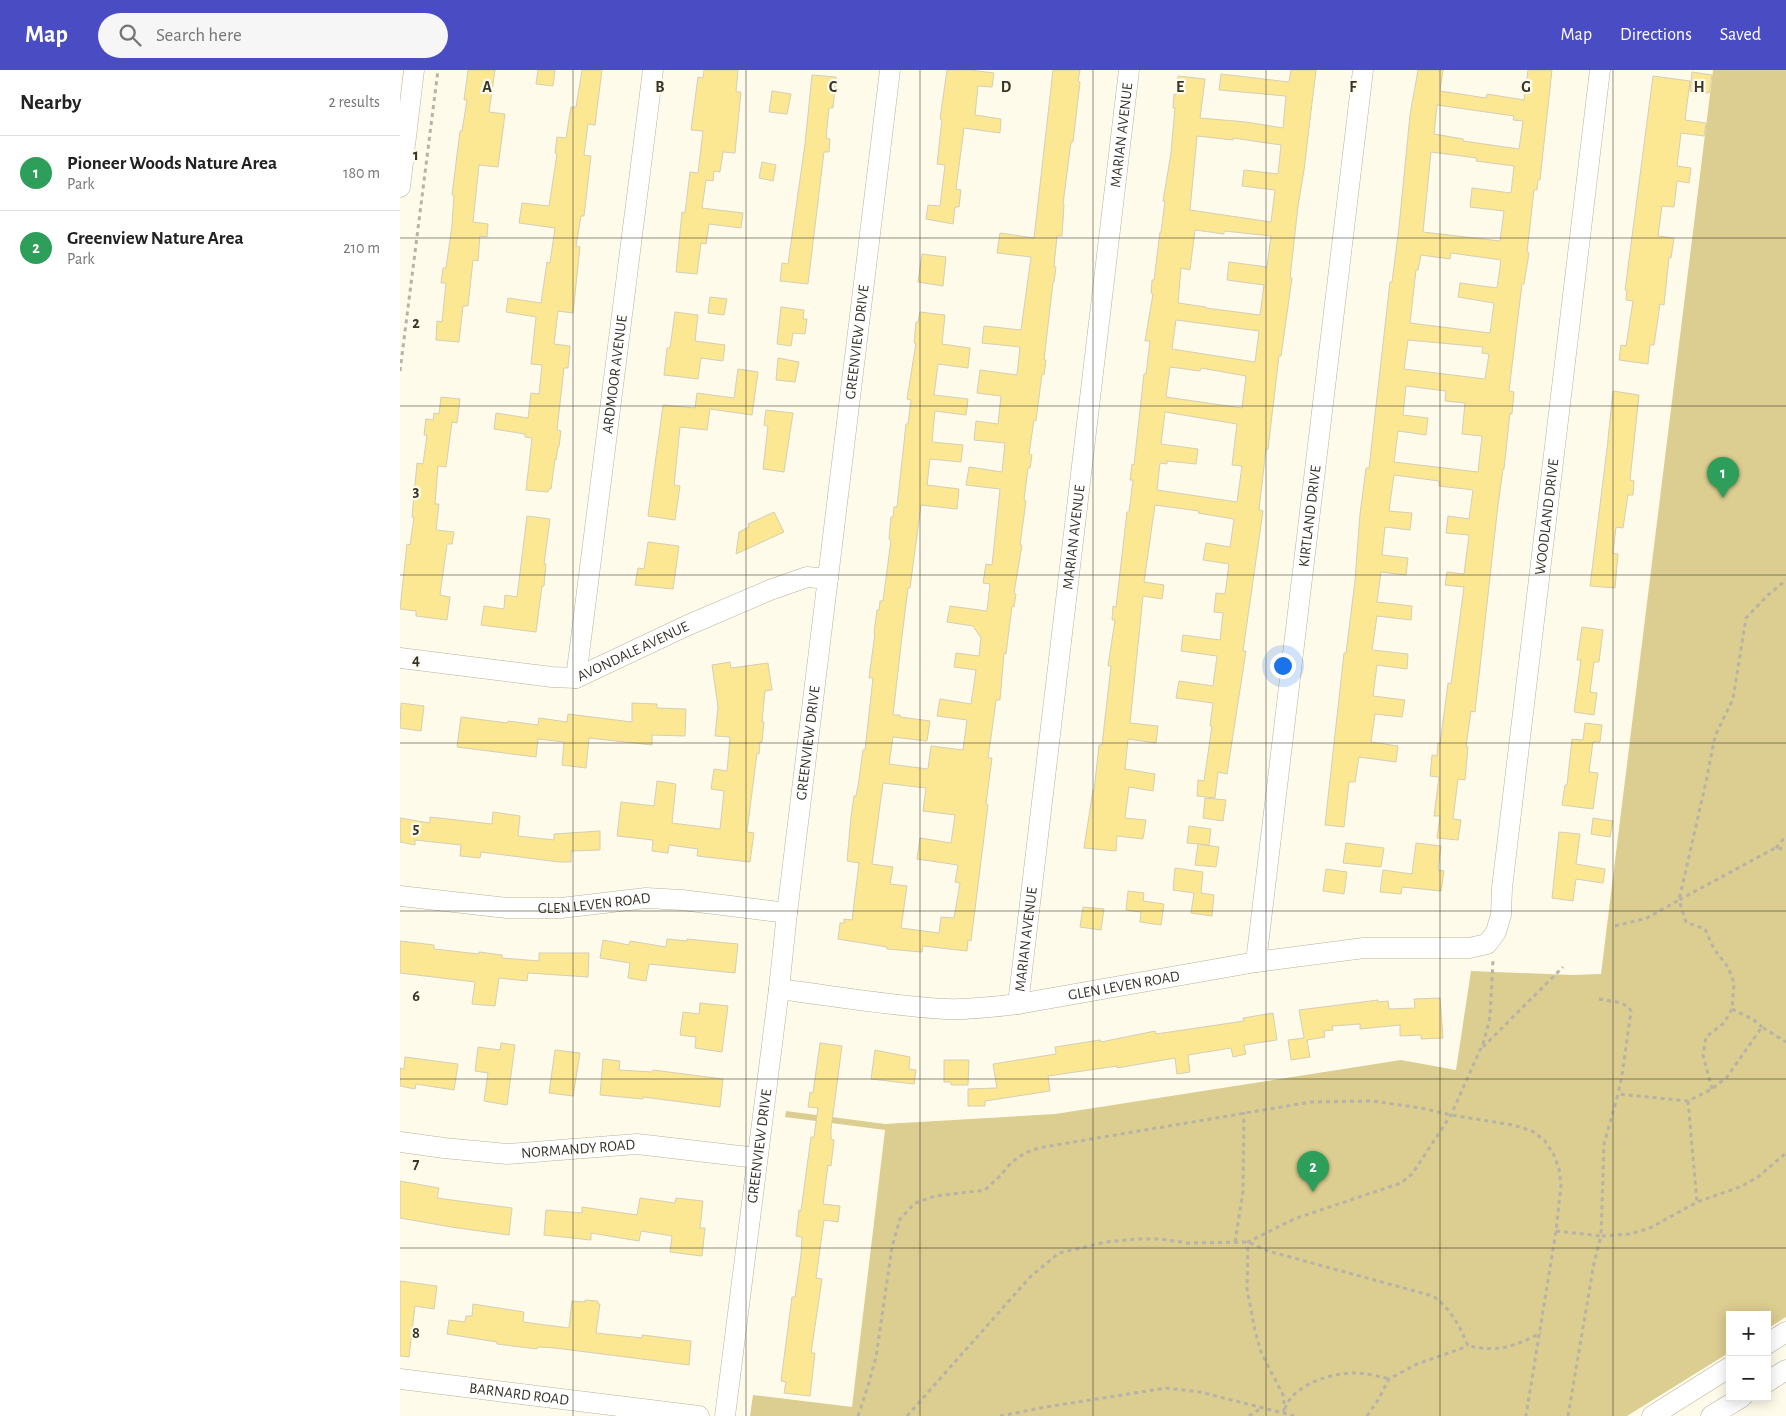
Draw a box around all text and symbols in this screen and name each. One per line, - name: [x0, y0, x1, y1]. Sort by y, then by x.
- search box: [98, 13, 448, 58]
- icon: search: [116, 21, 144, 49]
- text: Map: [25, 23, 68, 47]
- text: Search here: [156, 26, 242, 45]
- text: Map: [1561, 26, 1592, 44]
- text: Directions: [1620, 26, 1692, 44]
- text: Saved: [1720, 26, 1761, 44]
- text: A: [482, 79, 492, 95]
- text: B: [655, 79, 665, 95]
- text: C: [829, 79, 838, 95]
- text: D: [1001, 79, 1012, 95]
- text: E: [1176, 79, 1184, 95]
- text: F: [1349, 79, 1357, 95]
- text: G: [1521, 79, 1531, 95]
- text: H: [1693, 79, 1705, 95]
- street label: MARIAN AVENUE: [1108, 82, 1135, 188]
- text: Nearby: [20, 92, 81, 113]
- text: 2 results: [328, 94, 380, 110]
- text: 1: [413, 147, 419, 163]
- text: Pioneer Woods Nature Area: [67, 154, 277, 173]
- text: 1: [33, 165, 39, 181]
- text: 180 m: [343, 165, 380, 181]
- text: Park: [67, 176, 95, 192]
- text: Greenview Nature Area: [67, 229, 244, 248]
- text: 2: [32, 240, 40, 256]
- text: 210 m: [343, 240, 380, 256]
- text: Park: [67, 251, 95, 267]
- street label: GREENVIEW DRIVE: [842, 284, 871, 400]
- street label: ARDMOOR AVENUE: [600, 314, 629, 435]
- text: 2: [412, 315, 420, 331]
- pin: 1: [1707, 457, 1739, 498]
- street label: WOODLAND DRIVE: [1532, 458, 1561, 576]
- street label: KIRTLAND DRIVE: [1296, 465, 1323, 568]
- text: 3: [413, 483, 420, 499]
- street label: MARIAN AVENUE: [1060, 484, 1087, 590]
- street label: AVONDALE AVENUE: [575, 618, 691, 684]
- text: 4: [412, 652, 420, 668]
- your location: [1270, 653, 1296, 679]
- street label: GREENVIEW DRIVE: [793, 685, 822, 801]
- text: 5: [413, 820, 420, 836]
- street label: MARIAN AVENUE: [1012, 886, 1039, 993]
- street label: GLEN LEVEN ROAD: [538, 890, 651, 916]
- street label: GLEN LEVEN ROAD: [1067, 968, 1181, 1003]
- text: 6: [412, 988, 420, 1004]
- street label: GREENVIEW DRIVE: [744, 1088, 774, 1204]
- street label: NORMANDY ROAD: [521, 1137, 636, 1160]
- pin: 2: [1297, 1151, 1329, 1192]
- text: 7: [413, 1156, 420, 1172]
- map controls: [1726, 1311, 1771, 1401]
- button: +: [1726, 1311, 1771, 1356]
- text: 8: [412, 1325, 420, 1341]
- button: −: [1726, 1356, 1771, 1401]
- street label: BARNARD ROAD: [468, 1380, 570, 1407]

